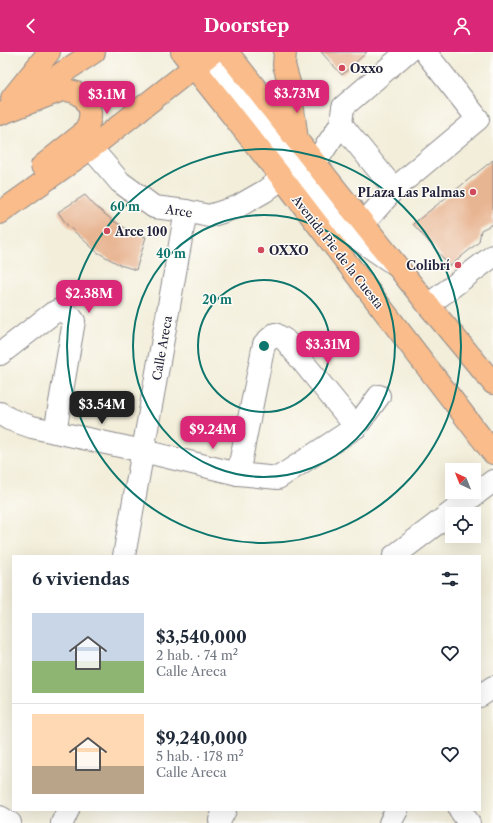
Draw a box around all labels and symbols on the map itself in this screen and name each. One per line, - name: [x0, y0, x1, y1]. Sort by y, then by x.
- place label: Oxxo: [350, 61, 384, 76]
- marker: Oxxo: [337, 63, 347, 73]
- pin: $3.73M: [264, 80, 330, 114]
- pin: $3.1M: [79, 81, 135, 115]
- place label: PLaza Las Palmas: [358, 185, 465, 200]
- marker: PLaza Las Palmas: [468, 187, 478, 197]
- street label: Avenida Pie de la Cuesta: [288, 192, 387, 312]
- text: 60 m: [110, 199, 140, 214]
- street label: Arce: [164, 202, 194, 220]
- place label: Arce 100: [114, 224, 168, 239]
- marker: Arce 100: [102, 226, 112, 236]
- place label: OXXO: [269, 243, 309, 258]
- marker: OXXO: [256, 245, 266, 255]
- text: 40 m: [156, 246, 186, 261]
- place label: Colibrí: [406, 258, 451, 273]
- marker: Colibrí: [453, 260, 463, 270]
- pin: $2.38M: [56, 280, 122, 314]
- text: 20 m: [202, 292, 232, 307]
- street label: Calle Areca: [149, 314, 175, 381]
- pin: $3.31M: [295, 331, 361, 365]
- centre of rings: [257, 339, 271, 353]
- pin: $3.54M: [69, 391, 135, 425]
- pin: $9.24M: [180, 416, 246, 450]
- north arrow: [445, 463, 481, 499]

